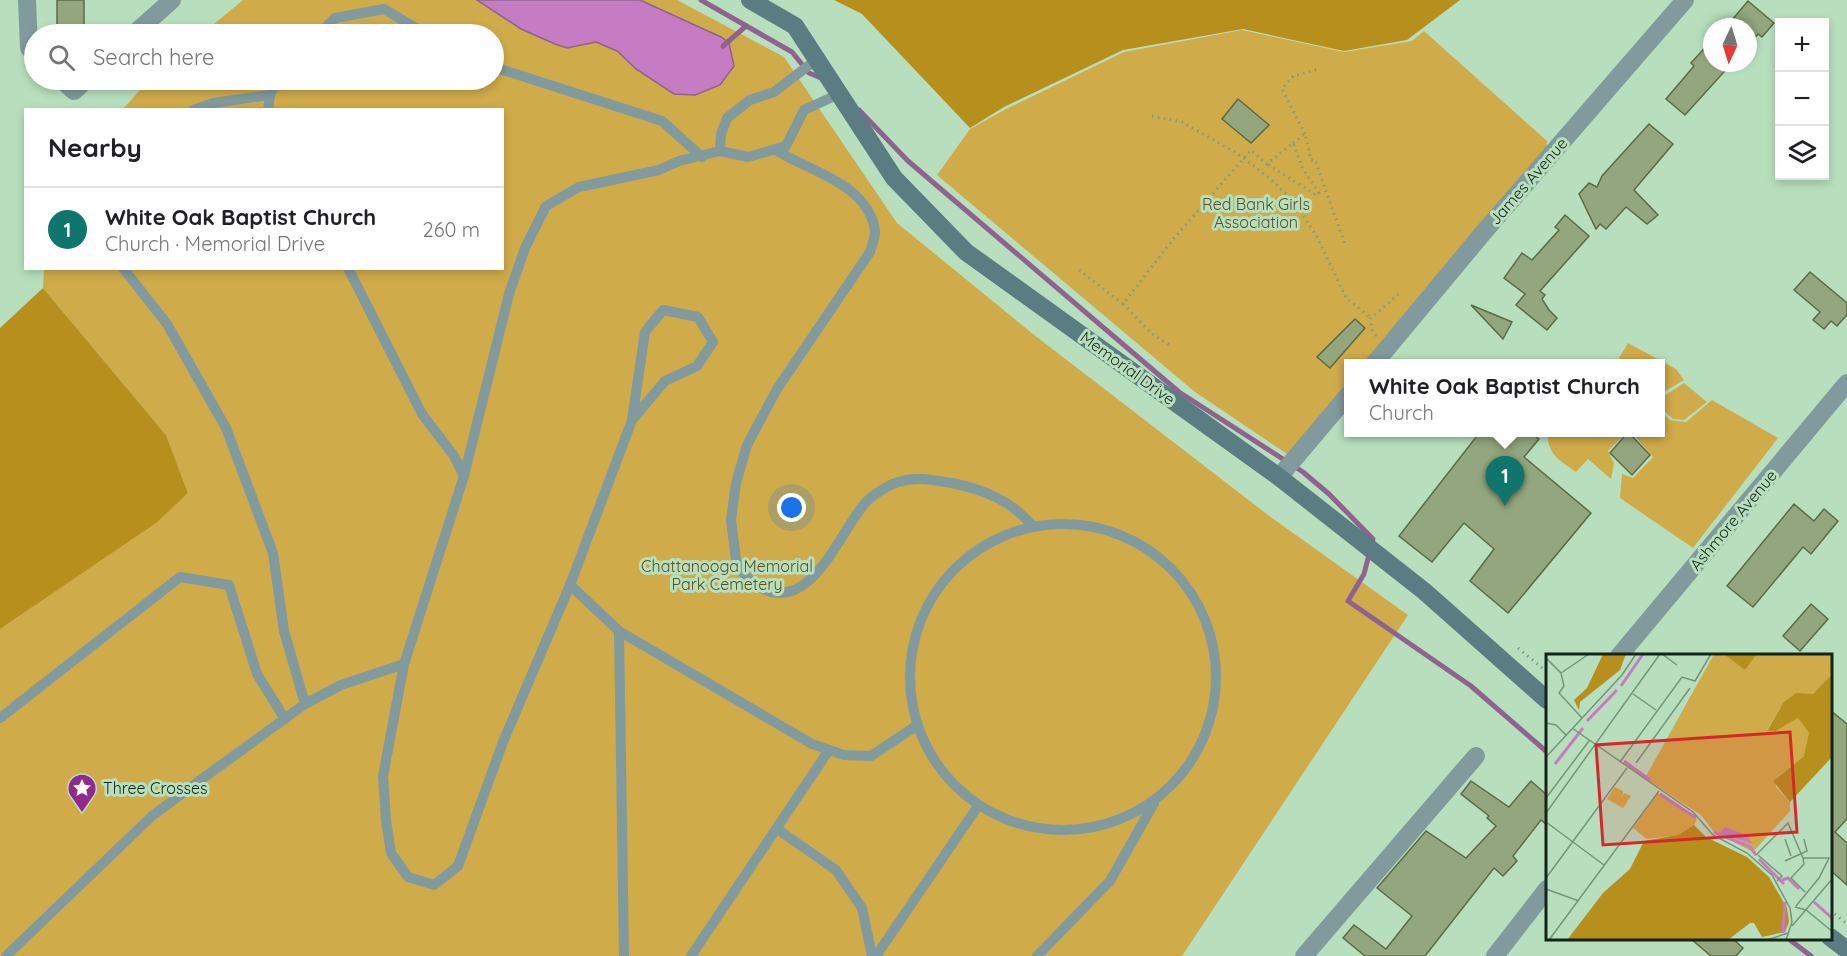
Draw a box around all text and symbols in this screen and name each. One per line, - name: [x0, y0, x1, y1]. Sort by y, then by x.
- north arrow: [1703, 18, 1757, 72]
- map controls: [1775, 18, 1829, 180]
- button: +: [1775, 18, 1829, 72]
- search box: [24, 24, 504, 90]
- icon: search: [45, 41, 78, 74]
- text: Search here: [93, 43, 214, 71]
- button: −: [1775, 72, 1829, 126]
- button: layers: [1775, 126, 1829, 180]
- text: Nearby: [48, 131, 142, 164]
- street label: James Avenue: [1485, 133, 1571, 229]
- park label: Red Bank Girls Association: [1202, 194, 1310, 232]
- text: White Oak Baptist Church: [105, 203, 376, 231]
- text: 1: [64, 217, 71, 242]
- text: 260 m: [423, 217, 480, 242]
- text: Church · Memorial Drive: [105, 231, 325, 256]
- street label: Memorial Drive: [1077, 327, 1179, 409]
- popup: [1344, 359, 1665, 437]
- text: White Oak Baptist Church: [1369, 372, 1640, 400]
- text: Church: [1369, 400, 1434, 425]
- pin: 1: [1486, 456, 1524, 506]
- street label: Ashmore Avenue: [1685, 466, 1781, 574]
- your location: [777, 493, 806, 522]
- park label: Chattanooga Memorial Park Cemetery: [641, 556, 813, 594]
- inset map: [1546, 654, 1832, 941]
- place icon: Three Crosses: [66, 772, 98, 814]
- place label: Three Crosses: [103, 778, 207, 798]

